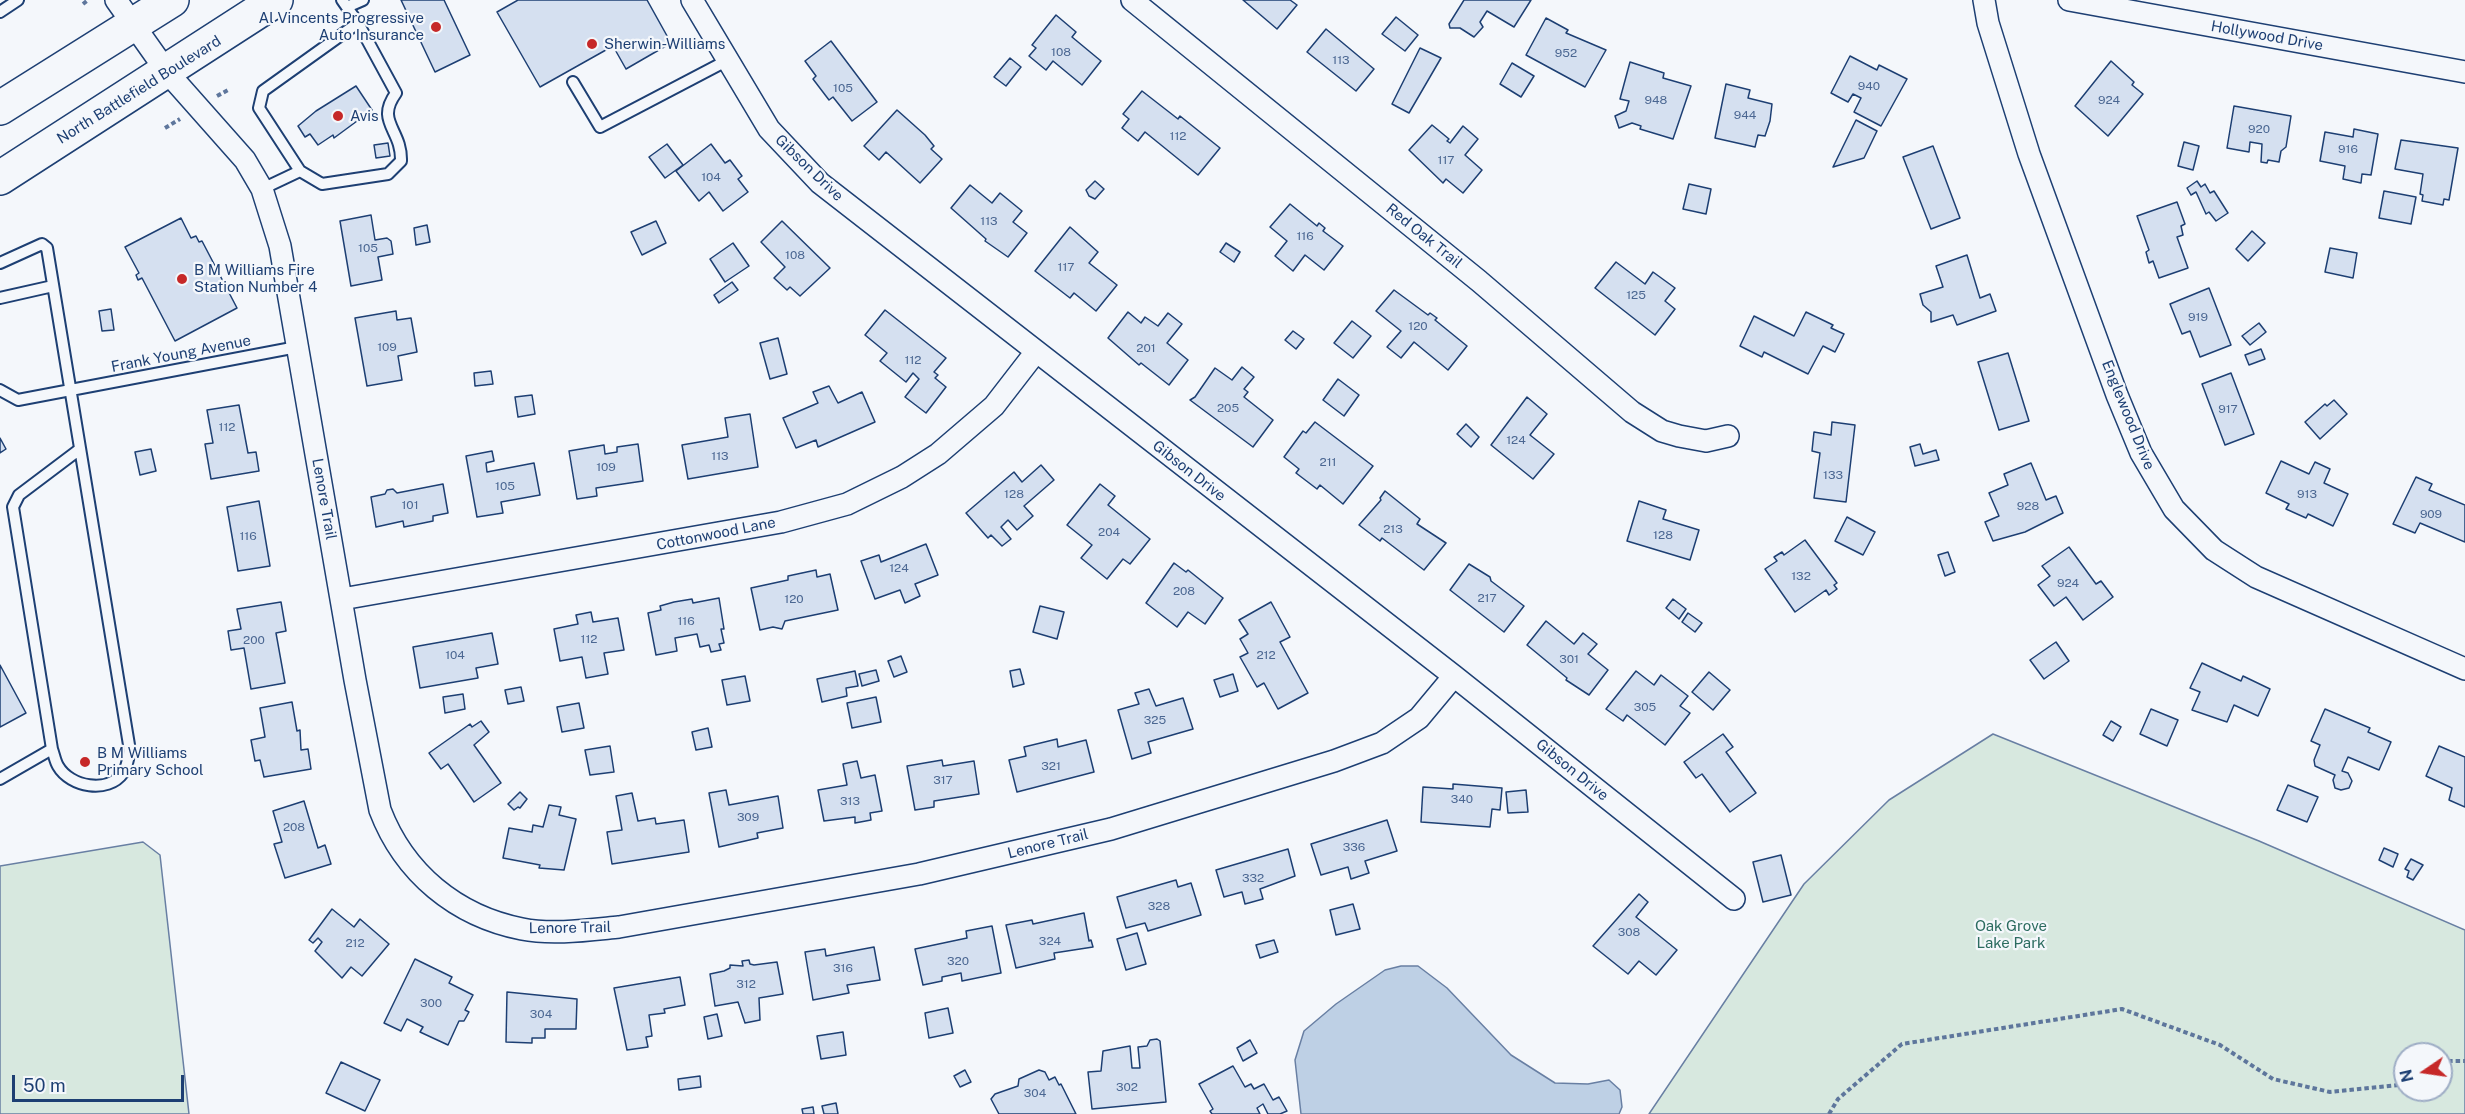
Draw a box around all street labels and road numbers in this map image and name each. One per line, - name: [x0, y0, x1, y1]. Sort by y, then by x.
- street label: Hollywood Drive: [2209, 17, 2325, 55]
- street label: North Battlefield Boulevard: [54, 32, 224, 148]
- street label: Gibson Drive: [771, 131, 847, 205]
- street label: Red Oak Trail: [1382, 200, 1466, 272]
- street label: Frank Young Avenue: [110, 332, 252, 376]
- street label: Englewood Drive: [2098, 358, 2158, 472]
- street label: Gibson Drive: [1149, 437, 1229, 505]
- street label: Lenore Trail: [308, 457, 340, 541]
- street label: Cottonwood Lane: [655, 514, 777, 554]
- street label: Gibson Drive: [1532, 735, 1612, 805]
- street label: Lenore Trail: [1006, 825, 1090, 863]
- street label: Lenore Trail: [529, 918, 611, 938]

